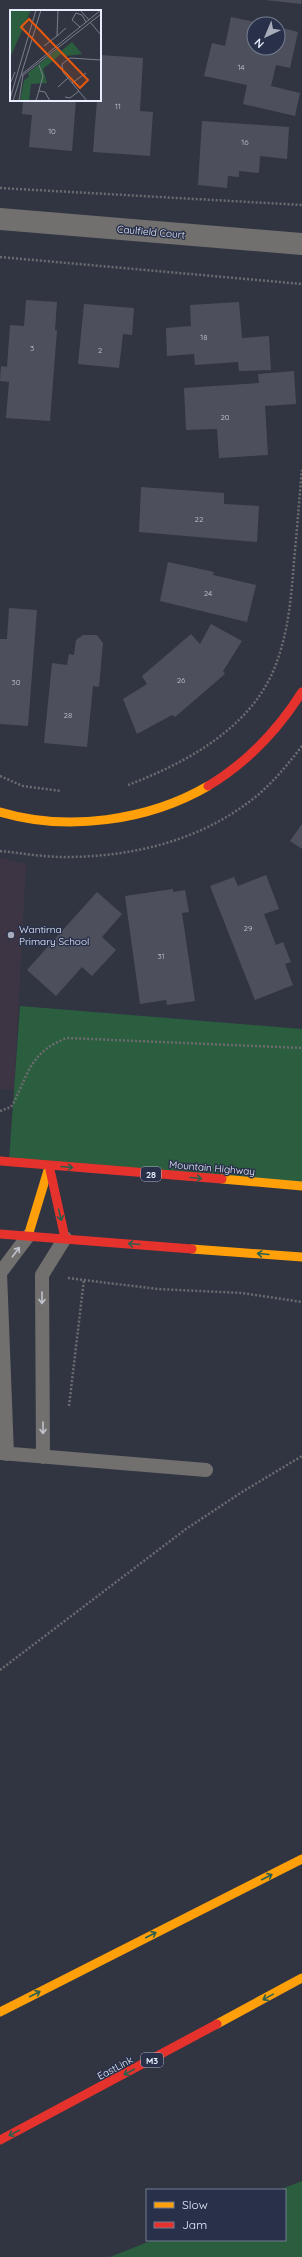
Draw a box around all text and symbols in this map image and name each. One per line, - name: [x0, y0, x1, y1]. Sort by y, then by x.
- inset map: [10, 10, 101, 101]
- north arrow: [246, 16, 286, 56]
- text: N: [251, 35, 267, 51]
- house number: 14: [237, 62, 245, 72]
- house number: 11: [115, 101, 121, 111]
- house number: 10: [48, 126, 56, 136]
- house number: 16: [241, 137, 249, 147]
- street label: Caulfield Court: [116, 223, 186, 242]
- house number: 18: [200, 332, 208, 342]
- house number: 3: [30, 343, 34, 353]
- house number: 2: [98, 345, 103, 355]
- house number: 20: [220, 412, 230, 422]
- house number: 22: [195, 514, 204, 524]
- house number: 24: [204, 588, 212, 598]
- house number: 26: [177, 675, 186, 685]
- house number: 30: [12, 677, 21, 687]
- house number: 28: [64, 710, 72, 720]
- place label: Wantirna Primary School: [19, 923, 89, 948]
- house number: 29: [244, 923, 253, 933]
- marker: Wantirna Primary School: [6, 930, 16, 940]
- house number: 31: [157, 951, 165, 961]
- street label: Mountain Highway: [168, 1158, 256, 1178]
- one-way arrow: [60, 1163, 73, 1170]
- road number: 28: [141, 1167, 161, 1181]
- one-way arrow: [189, 1174, 202, 1181]
- one-way arrow: [57, 1209, 65, 1222]
- one-way arrow: [128, 1240, 141, 1247]
- one-way arrow: [12, 1247, 20, 1258]
- one-way arrow: [257, 1250, 270, 1258]
- one-way arrow: [38, 1291, 46, 1304]
- one-way arrow: [39, 1421, 47, 1434]
- one-way arrow: [260, 1872, 272, 1880]
- one-way arrow: [144, 1931, 156, 1938]
- one-way arrow: [29, 1990, 41, 1997]
- one-way arrow: [262, 1993, 274, 2001]
- street label: EastLink: [95, 2053, 135, 2083]
- road number: M3: [141, 2053, 163, 2067]
- one-way arrow: [123, 2069, 135, 2077]
- one-way arrow: [8, 2130, 20, 2137]
- legend: [146, 2189, 286, 2241]
- text: Slow: [182, 2197, 208, 2212]
- text: Jam: [182, 2217, 207, 2232]

